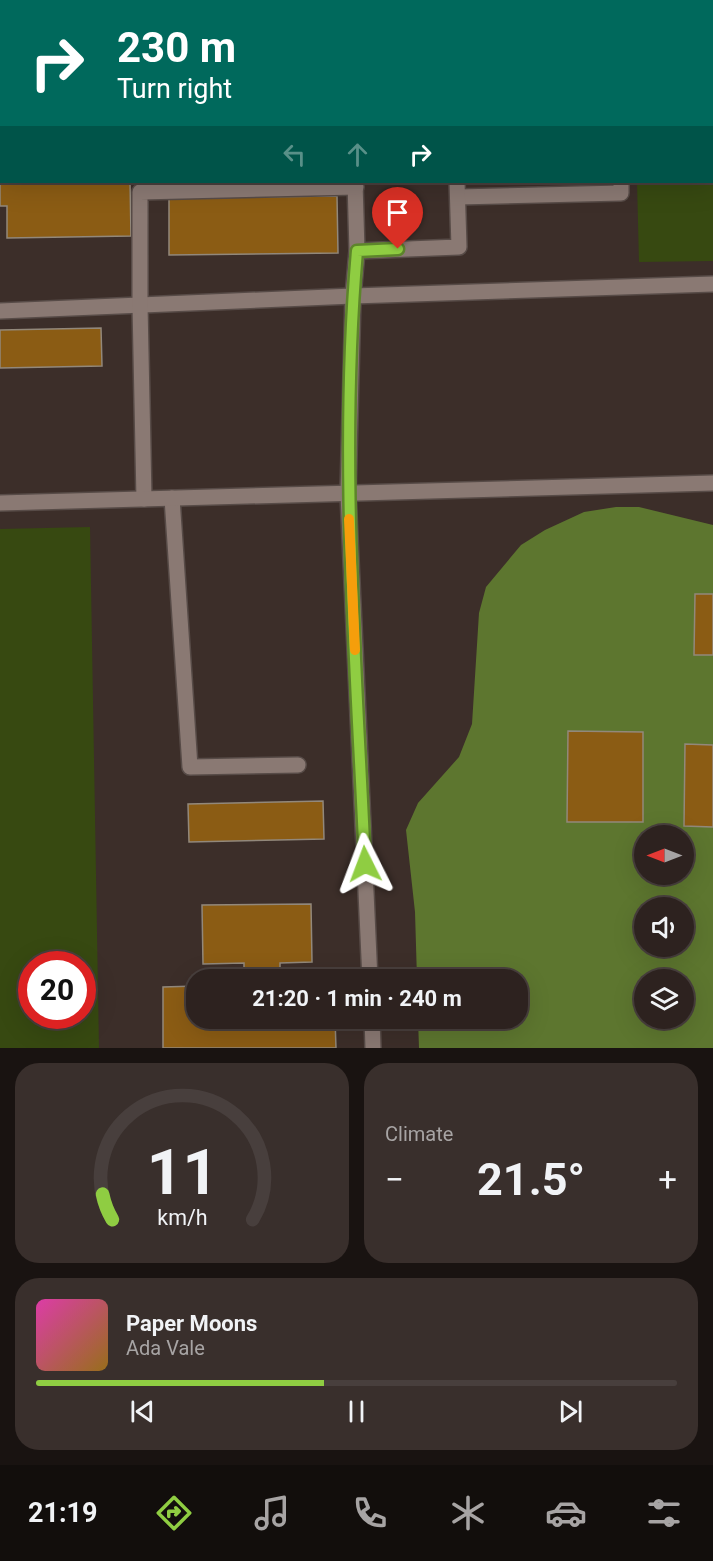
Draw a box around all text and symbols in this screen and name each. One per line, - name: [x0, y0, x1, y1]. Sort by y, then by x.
- text: 230 m: [117, 23, 236, 72]
- icon: right: [18, 24, 96, 102]
- text: Turn right: [117, 73, 232, 105]
- icon: left: [278, 138, 311, 171]
- icon: ahead: [341, 138, 374, 171]
- icon: right: [404, 138, 437, 171]
- pin: [372, 187, 423, 249]
- icon: arrive: [381, 196, 414, 229]
- north arrow: [634, 825, 694, 885]
- map controls: [634, 825, 694, 1029]
- position arrow: [333, 832, 397, 896]
- button: sound: [634, 897, 694, 957]
- speed limit sign: 20: [18, 951, 96, 1029]
- button: layers: [634, 969, 694, 1029]
- text: 21:20 · 1 min · 240 m: [252, 986, 462, 1011]
- text: Climate: [385, 1122, 453, 1146]
- text: 11: [146, 1136, 218, 1209]
- text: 21.5°: [477, 1153, 585, 1206]
- text: −: [385, 1160, 404, 1199]
- text: +: [658, 1160, 677, 1199]
- text: km/h: [157, 1205, 207, 1230]
- text: Paper Moons: [126, 1311, 257, 1336]
- text: Ada Vale: [126, 1336, 205, 1360]
- icon: previous: [126, 1395, 159, 1428]
- icon: pause: [340, 1395, 373, 1428]
- icon: next: [554, 1395, 587, 1428]
- icon: directions: [153, 1492, 195, 1534]
- icon: music: [251, 1492, 293, 1534]
- icon: phone: [349, 1492, 391, 1534]
- icon: climate: [447, 1492, 489, 1534]
- icon: car: [545, 1492, 587, 1534]
- icon: filters: [643, 1492, 685, 1534]
- text: 21:19: [28, 1497, 98, 1529]

